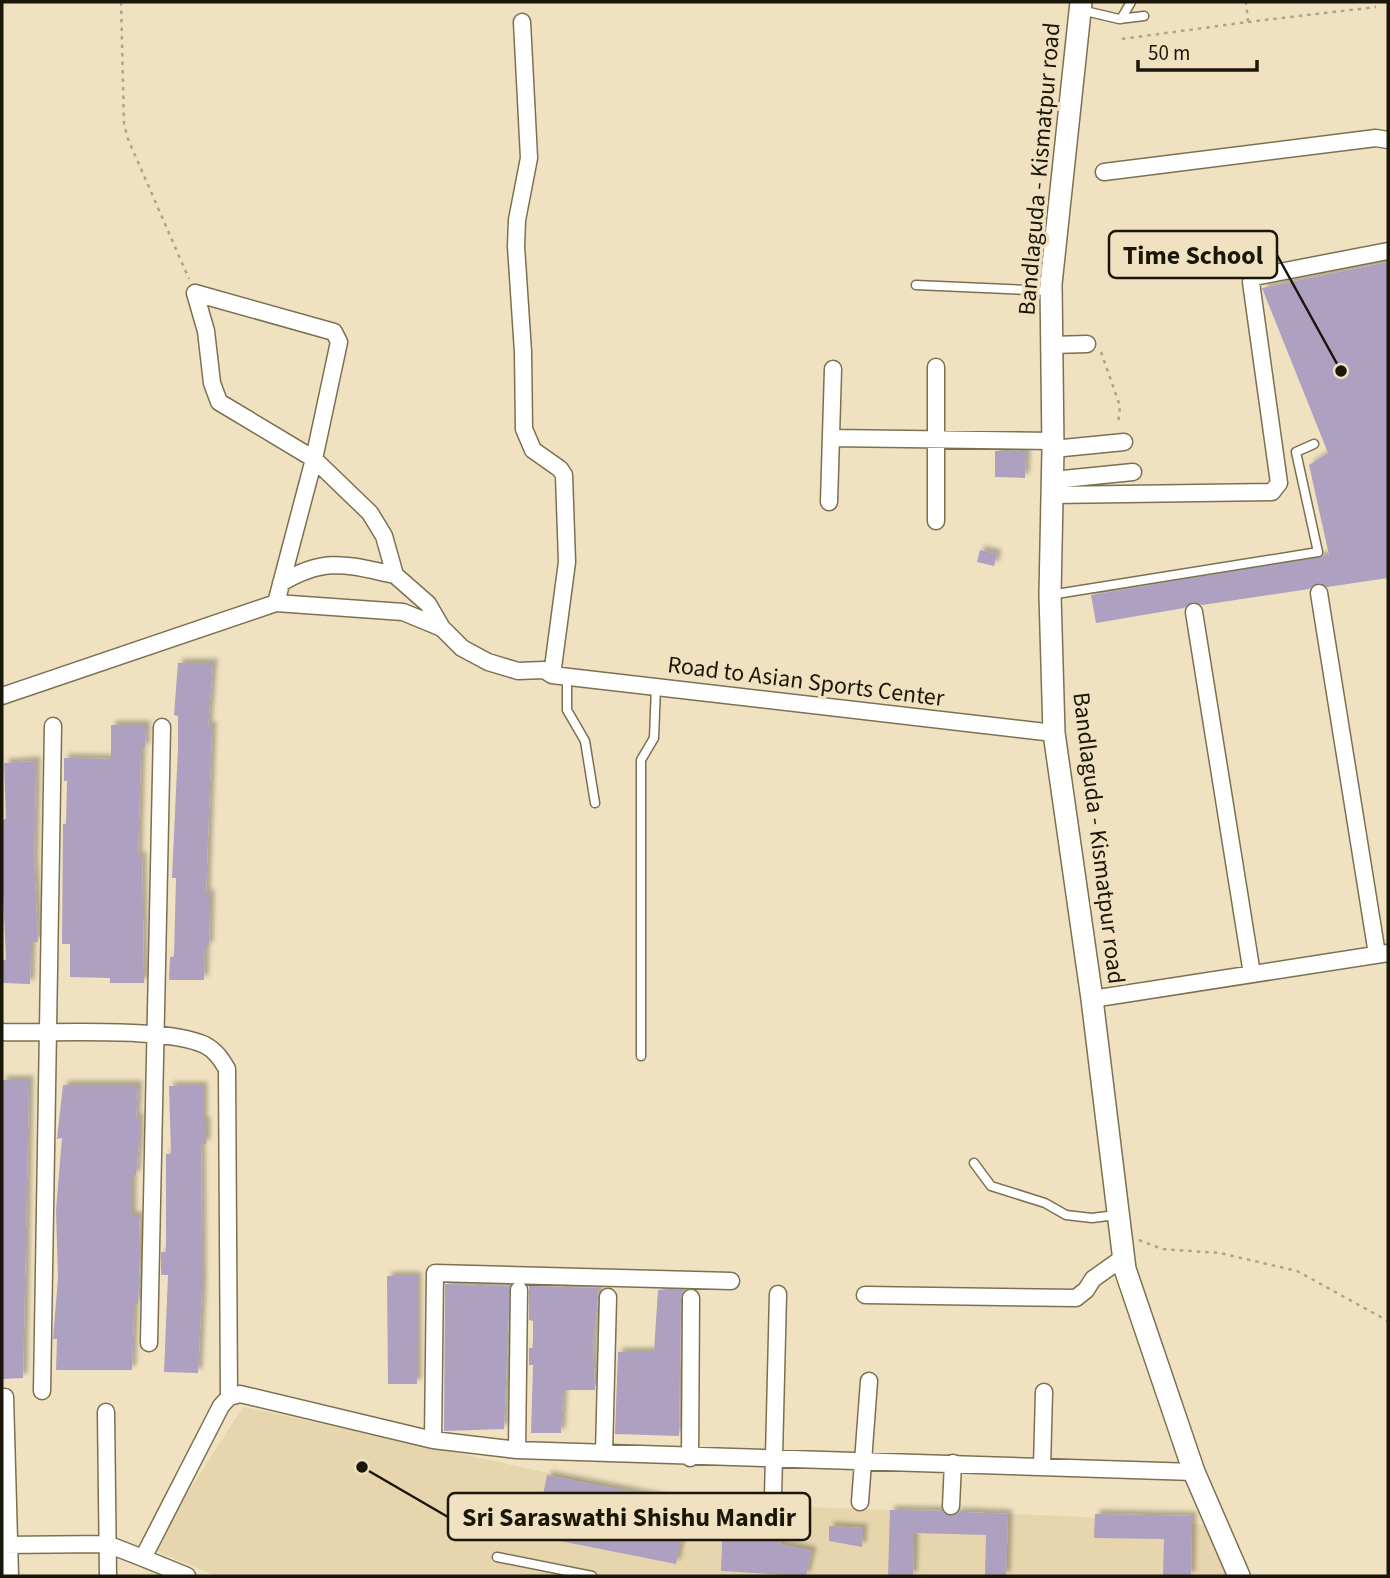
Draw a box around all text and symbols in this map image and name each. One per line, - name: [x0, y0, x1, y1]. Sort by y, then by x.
- street label: Bandlaguda - Kismatpur road: [1009, 21, 1070, 317]
- scale bar: [1138, 28, 1257, 72]
- text: 50 m: [1148, 38, 1190, 68]
- callout: Time School: [1109, 231, 1277, 278]
- text: Time School: [1123, 237, 1264, 274]
- street label: Road to Asian Sports Center: [666, 647, 947, 716]
- street label: Bandlaguda - Kismatpur road: [1063, 690, 1134, 986]
- callout: Sri Saraswathi Shishu Mandir: [448, 1493, 810, 1540]
- text: Sri Saraswathi Shishu Mandir: [462, 1499, 797, 1536]

